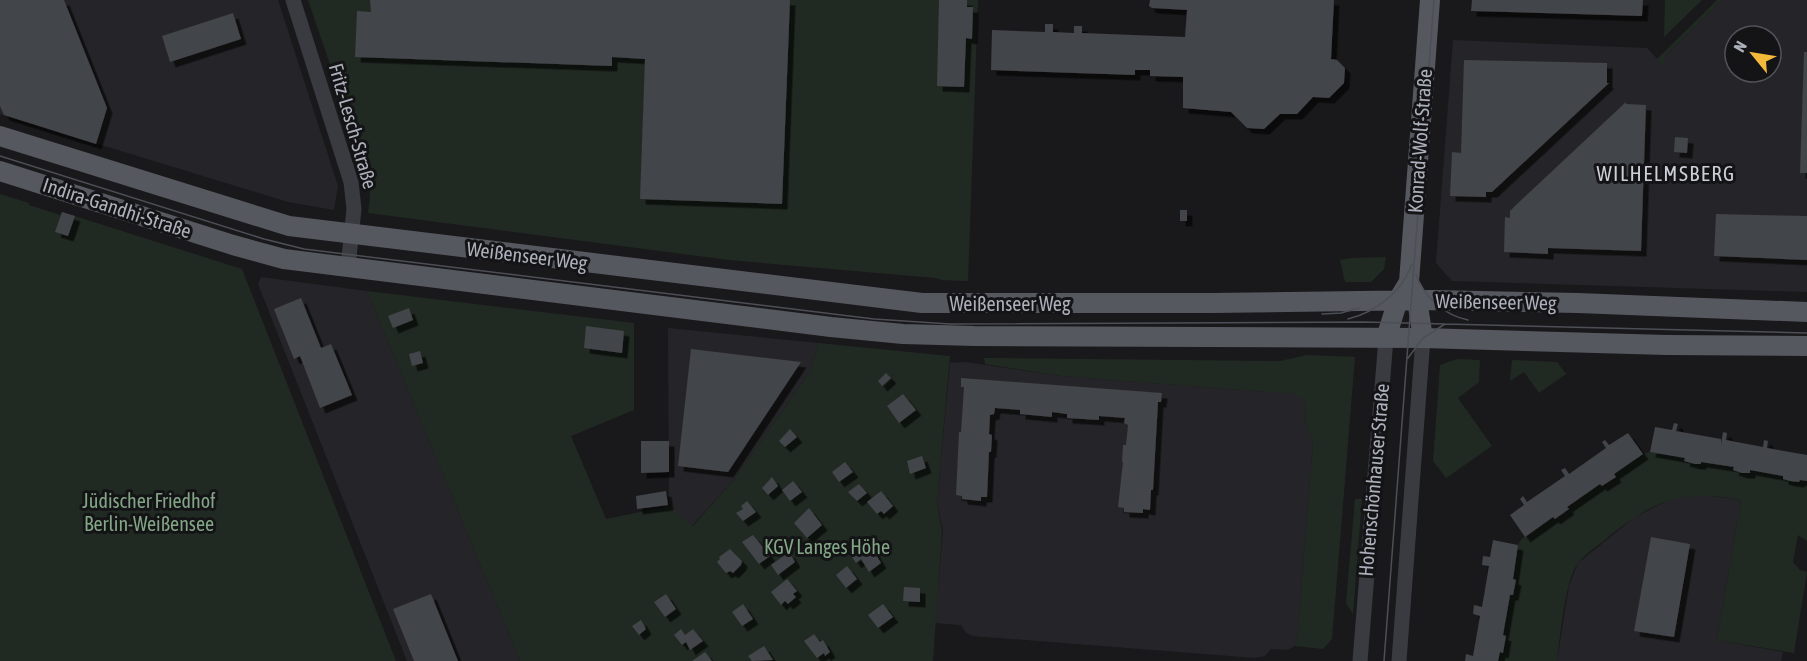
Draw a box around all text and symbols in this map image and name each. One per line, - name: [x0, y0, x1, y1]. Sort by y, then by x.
- north arrow: [1723, 24, 1783, 84]
- text: N: [1730, 38, 1750, 55]
- street label: Fritz-Lesch-Straße: [325, 60, 382, 191]
- street label: Konrad-Wolf-Straße: [1403, 68, 1436, 214]
- district label: WILHELMSBERG: [1596, 161, 1736, 185]
- street label: Indira-Gandhi-Straße: [40, 173, 194, 242]
- street label: Weißenseer Weg: [466, 237, 589, 274]
- street label: Weißenseer Weg: [1435, 289, 1557, 314]
- street label: Weißenseer Weg: [949, 292, 1071, 315]
- street label: Hohenschönhauser Straße: [1354, 383, 1393, 577]
- park label: Jüdischer Friedhof Berlin-Weißensee: [82, 489, 216, 535]
- park label: KGV Langes Höhe: [764, 535, 890, 558]

